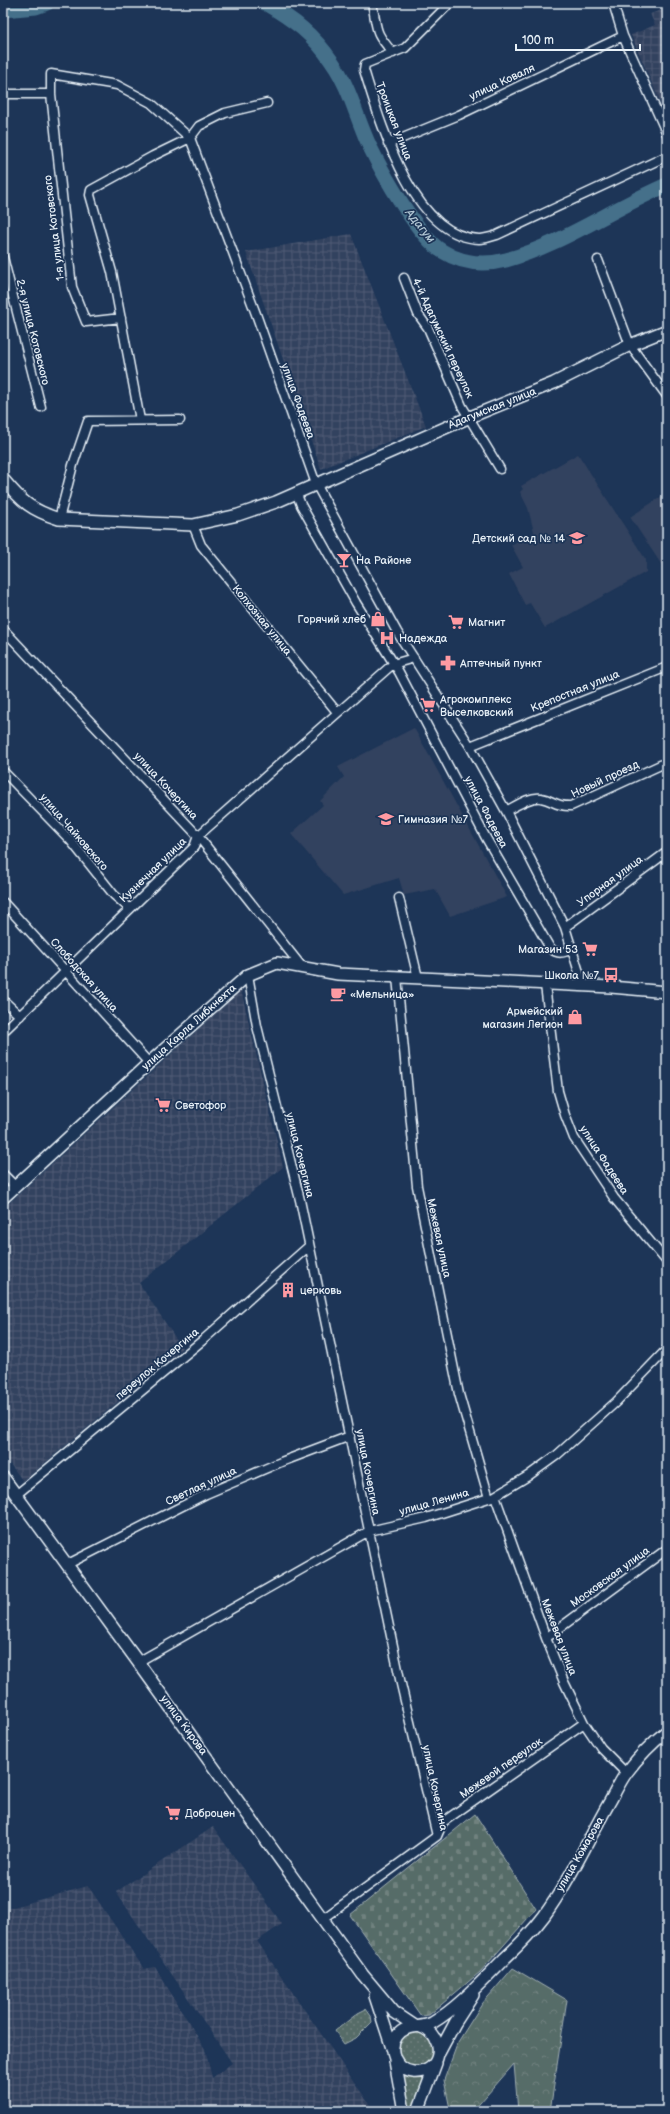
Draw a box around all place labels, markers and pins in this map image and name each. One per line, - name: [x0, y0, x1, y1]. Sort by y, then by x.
- school or university icon: Детский сад № 14: [568, 529, 586, 547]
- place label: Детский сад № 14: [472, 532, 565, 545]
- bar icon: На Районе: [335, 551, 353, 569]
- place label: На Районе: [356, 554, 411, 567]
- shop icon: Горячий хлеб: [369, 610, 387, 628]
- place label: Горячий хлеб: [297, 613, 366, 626]
- supermarket icon: Магнит: [447, 613, 465, 631]
- place label: Магнит: [468, 616, 505, 629]
- hospital icon: Надежда: [378, 629, 396, 647]
- place label: Надежда: [399, 632, 448, 645]
- pharmacy icon: Аптечный пункт: [439, 654, 457, 672]
- place label: Аптечный пункт: [459, 657, 542, 670]
- place label: Агрокомплекс Выселковский: [439, 693, 514, 719]
- supermarket icon: Агрокомплекс Выселковский: [419, 696, 437, 714]
- school or university icon: Гимназия №7: [377, 810, 395, 828]
- place label: Гимназия №7: [398, 813, 468, 826]
- supermarket icon: Магазин 53: [581, 940, 599, 958]
- place label: Магазин 53: [518, 943, 578, 956]
- bus stop icon: Школа №7: [602, 966, 620, 984]
- place label: Школа №7: [544, 969, 600, 982]
- cafe icon: «Мельница»: [329, 985, 347, 1003]
- place label: «Мельница»: [350, 988, 414, 1001]
- place label: Армейский магазин Легион: [483, 1005, 563, 1031]
- shop icon: Армейский магазин Легион: [566, 1008, 584, 1026]
- supermarket icon: Светофор: [154, 1096, 172, 1114]
- place label: Светофор: [175, 1099, 227, 1112]
- building icon: церковь: [279, 1281, 297, 1299]
- place label: церковь: [300, 1284, 342, 1297]
- supermarket icon: Доброцен: [164, 1804, 182, 1822]
- place label: Доброцен: [185, 1807, 235, 1820]

